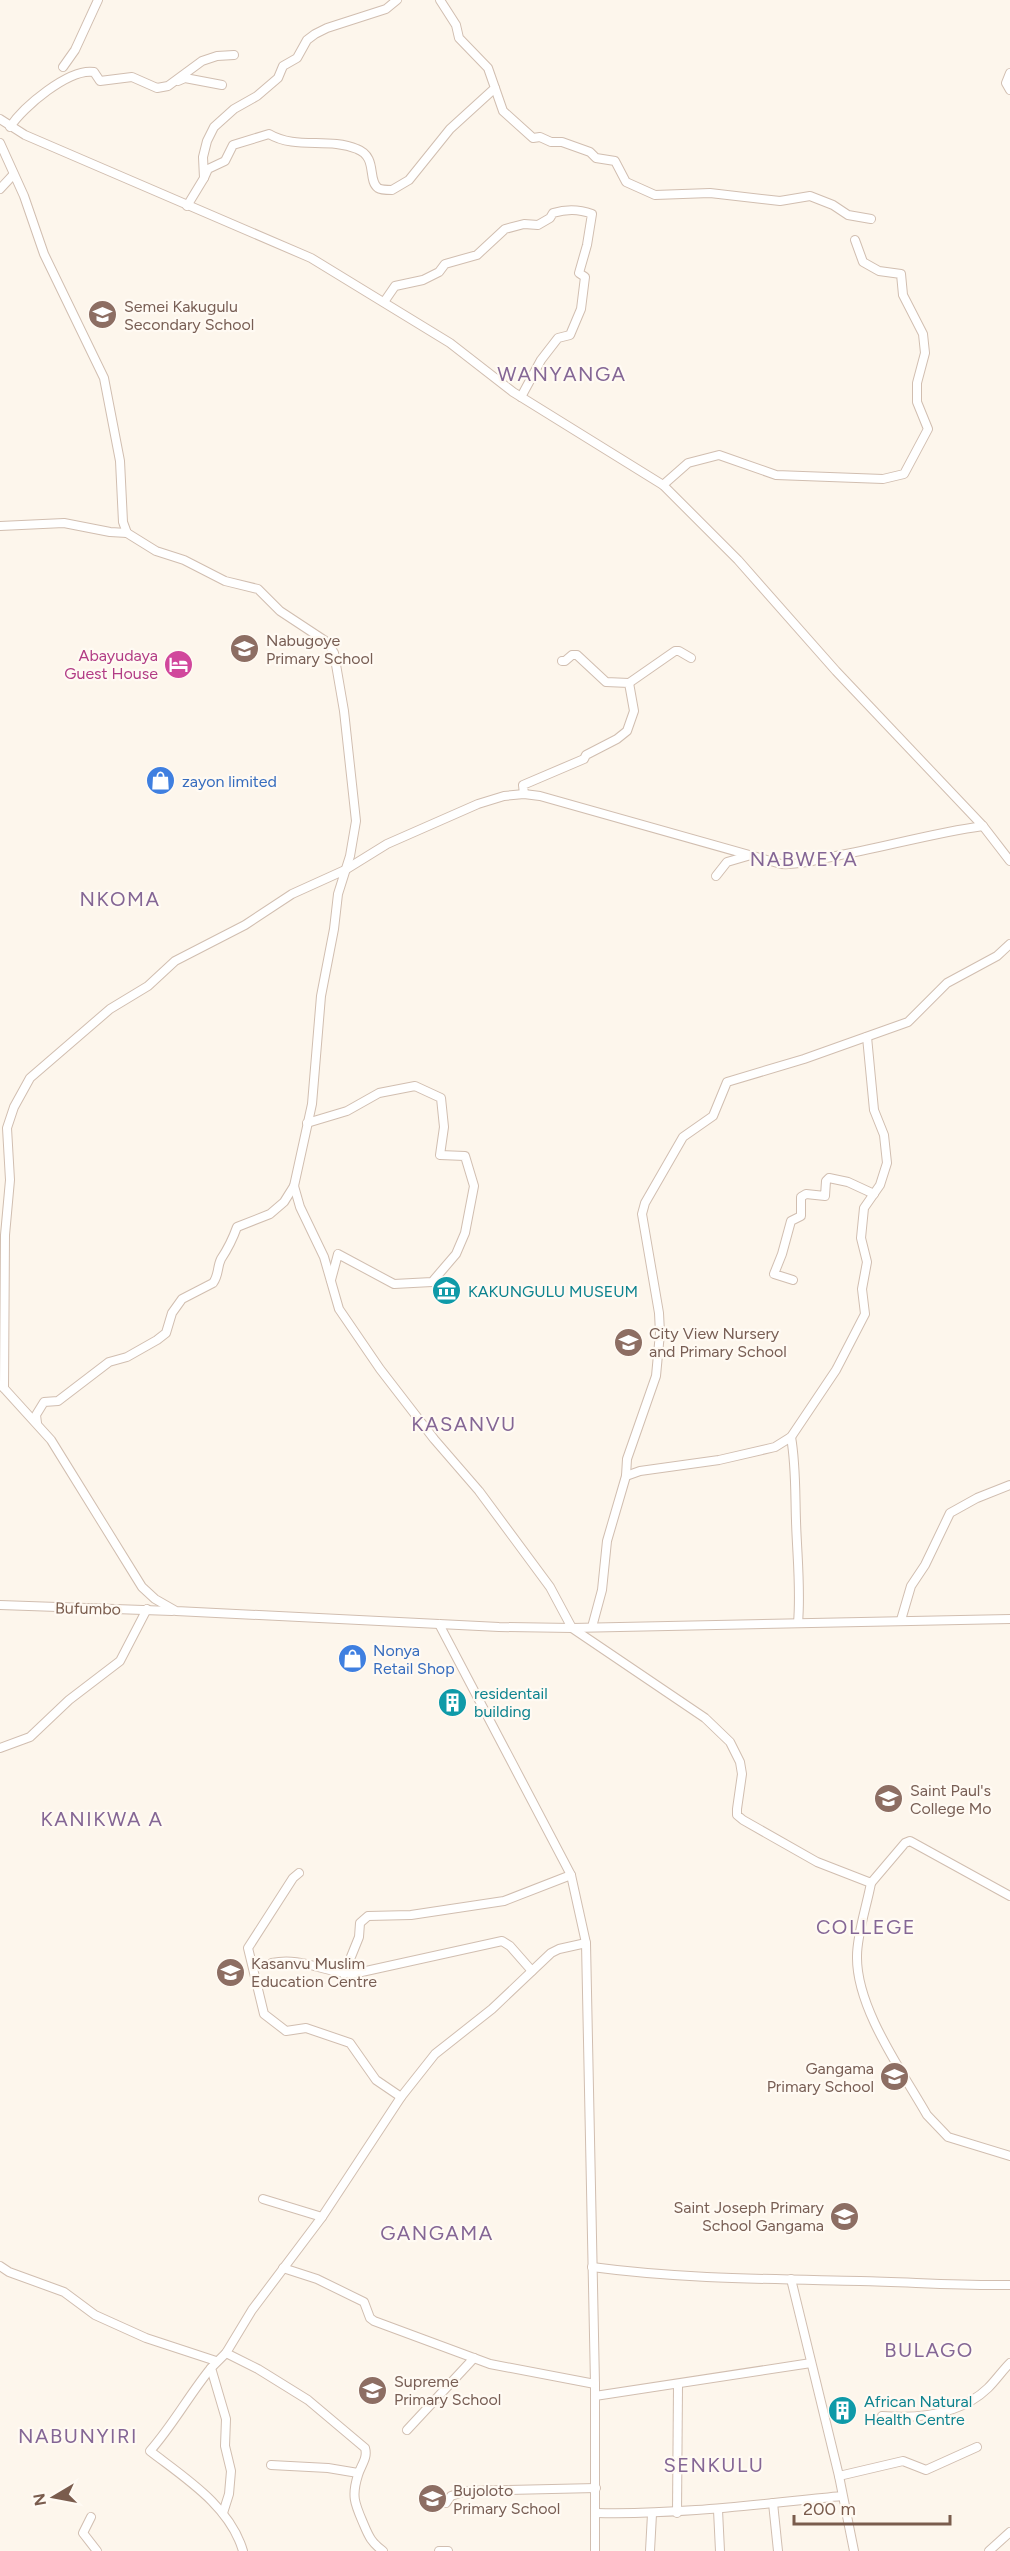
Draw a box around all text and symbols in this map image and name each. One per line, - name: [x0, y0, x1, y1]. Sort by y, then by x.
- place label: Semei Kakugulu Secondary School: [124, 297, 254, 334]
- school or university icon: Semei Kakugulu Secondary School: [87, 299, 119, 331]
- district label: WANYANGA: [497, 362, 627, 386]
- place label: Nabugoye Primary School: [266, 631, 373, 668]
- school or university icon: Nabugoye Primary School: [229, 633, 261, 665]
- place label: Abayudaya Guest House: [64, 646, 158, 683]
- hotel icon: Abayudaya Guest House: [163, 648, 195, 680]
- shop icon: zayon limited: [145, 765, 177, 797]
- place label: zayon limited: [182, 772, 277, 791]
- district label: NABWEYA: [750, 847, 858, 871]
- district label: NKOMA: [79, 887, 161, 911]
- museum icon: KAKUNGULU MUSEUM: [431, 1275, 463, 1307]
- place label: KAKUNGULU MUSEUM: [468, 1282, 638, 1301]
- place label: City View Nursery and Primary School: [649, 1324, 787, 1361]
- school or university icon: City View Nursery and Primary School: [612, 1326, 644, 1358]
- district label: KASANVU: [411, 1412, 517, 1436]
- street label: Bufumbo: [55, 1598, 121, 1619]
- place label: Nonya Retail Shop: [373, 1641, 455, 1678]
- shop icon: Nonya Retail Shop: [336, 1643, 368, 1675]
- place label: residentail building: [474, 1684, 548, 1721]
- building icon: residentail building: [437, 1686, 469, 1718]
- place label: Saint Paul's College Mo: [910, 1781, 992, 1818]
- school or university icon: Saint Paul's College Mo: [873, 1783, 905, 1815]
- district label: KANIKWA A: [41, 1807, 163, 1831]
- district label: COLLEGE: [816, 1915, 916, 1939]
- place label: Kasanvu Muslim Education Centre: [251, 1954, 377, 1991]
- school or university icon: Kasanvu Muslim Education Centre: [214, 1956, 246, 1988]
- place label: Gangama Primary School: [767, 2059, 874, 2096]
- school or university icon: Gangama Primary School: [879, 2061, 911, 2093]
- place label: Saint Joseph Primary School Gangama: [673, 2198, 825, 2235]
- school or university icon: Saint Joseph Primary School Gangama: [829, 2200, 861, 2232]
- district label: GANGAMA: [380, 2221, 494, 2245]
- district label: BULAGO: [884, 2338, 974, 2362]
- place label: Supreme Primary School: [394, 2372, 501, 2409]
- school or university icon: Supreme Primary School: [357, 2374, 389, 2406]
- place label: African Natural Health Centre: [864, 2392, 972, 2429]
- building icon: African Natural Health Centre: [827, 2394, 859, 2426]
- district label: NABUNYIRI: [18, 2424, 138, 2448]
- district label: SENKULU: [664, 2453, 764, 2477]
- north arrow: [24, 2467, 84, 2527]
- place label: Bujoloto Primary School: [453, 2481, 560, 2518]
- school or university icon: Bujoloto Primary School: [416, 2483, 448, 2515]
- scale bar: [794, 2488, 950, 2526]
- text: N: [29, 2492, 50, 2507]
- text: 200 m: [803, 2498, 856, 2520]

